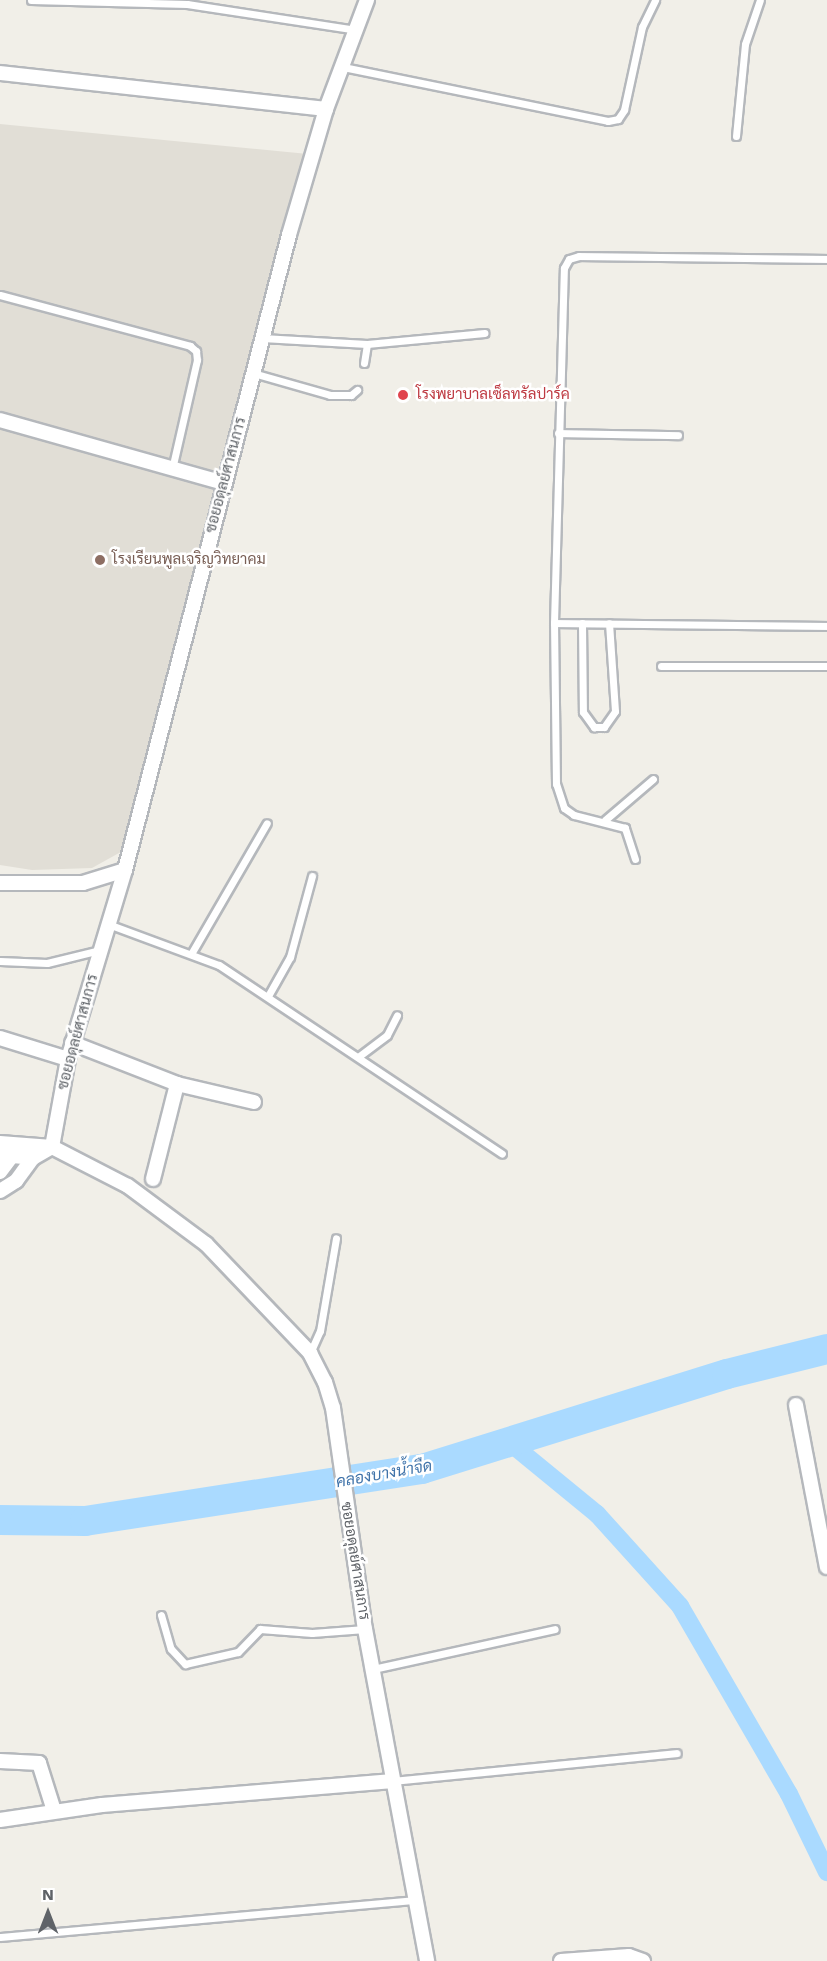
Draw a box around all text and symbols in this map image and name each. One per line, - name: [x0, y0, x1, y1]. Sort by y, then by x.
- marker: โรงพยาบาลเซ็ลทรัลปาร์ค: [394, 386, 412, 404]
- place label: โรงพยาบาลเซ็ลทรัลปาร์ค: [416, 386, 570, 404]
- street label: ซอยอดุลย์ศาสนการ: [202, 415, 250, 535]
- place label: โรงเรียนพูลเจริญวิทยาคม: [112, 551, 266, 569]
- marker: โรงเรียนพูลเจริญวิทยาคม: [93, 553, 107, 567]
- street label: ซอยอดุลย์ศาสนการ: [54, 972, 102, 1092]
- water label: คลองบางน้ำจืด: [334, 1456, 434, 1492]
- street label: ซอยอดุลย์ศาสนการ: [337, 1501, 373, 1621]
- north arrow: [18, 1883, 78, 1943]
- text: N: [42, 1885, 54, 1904]

